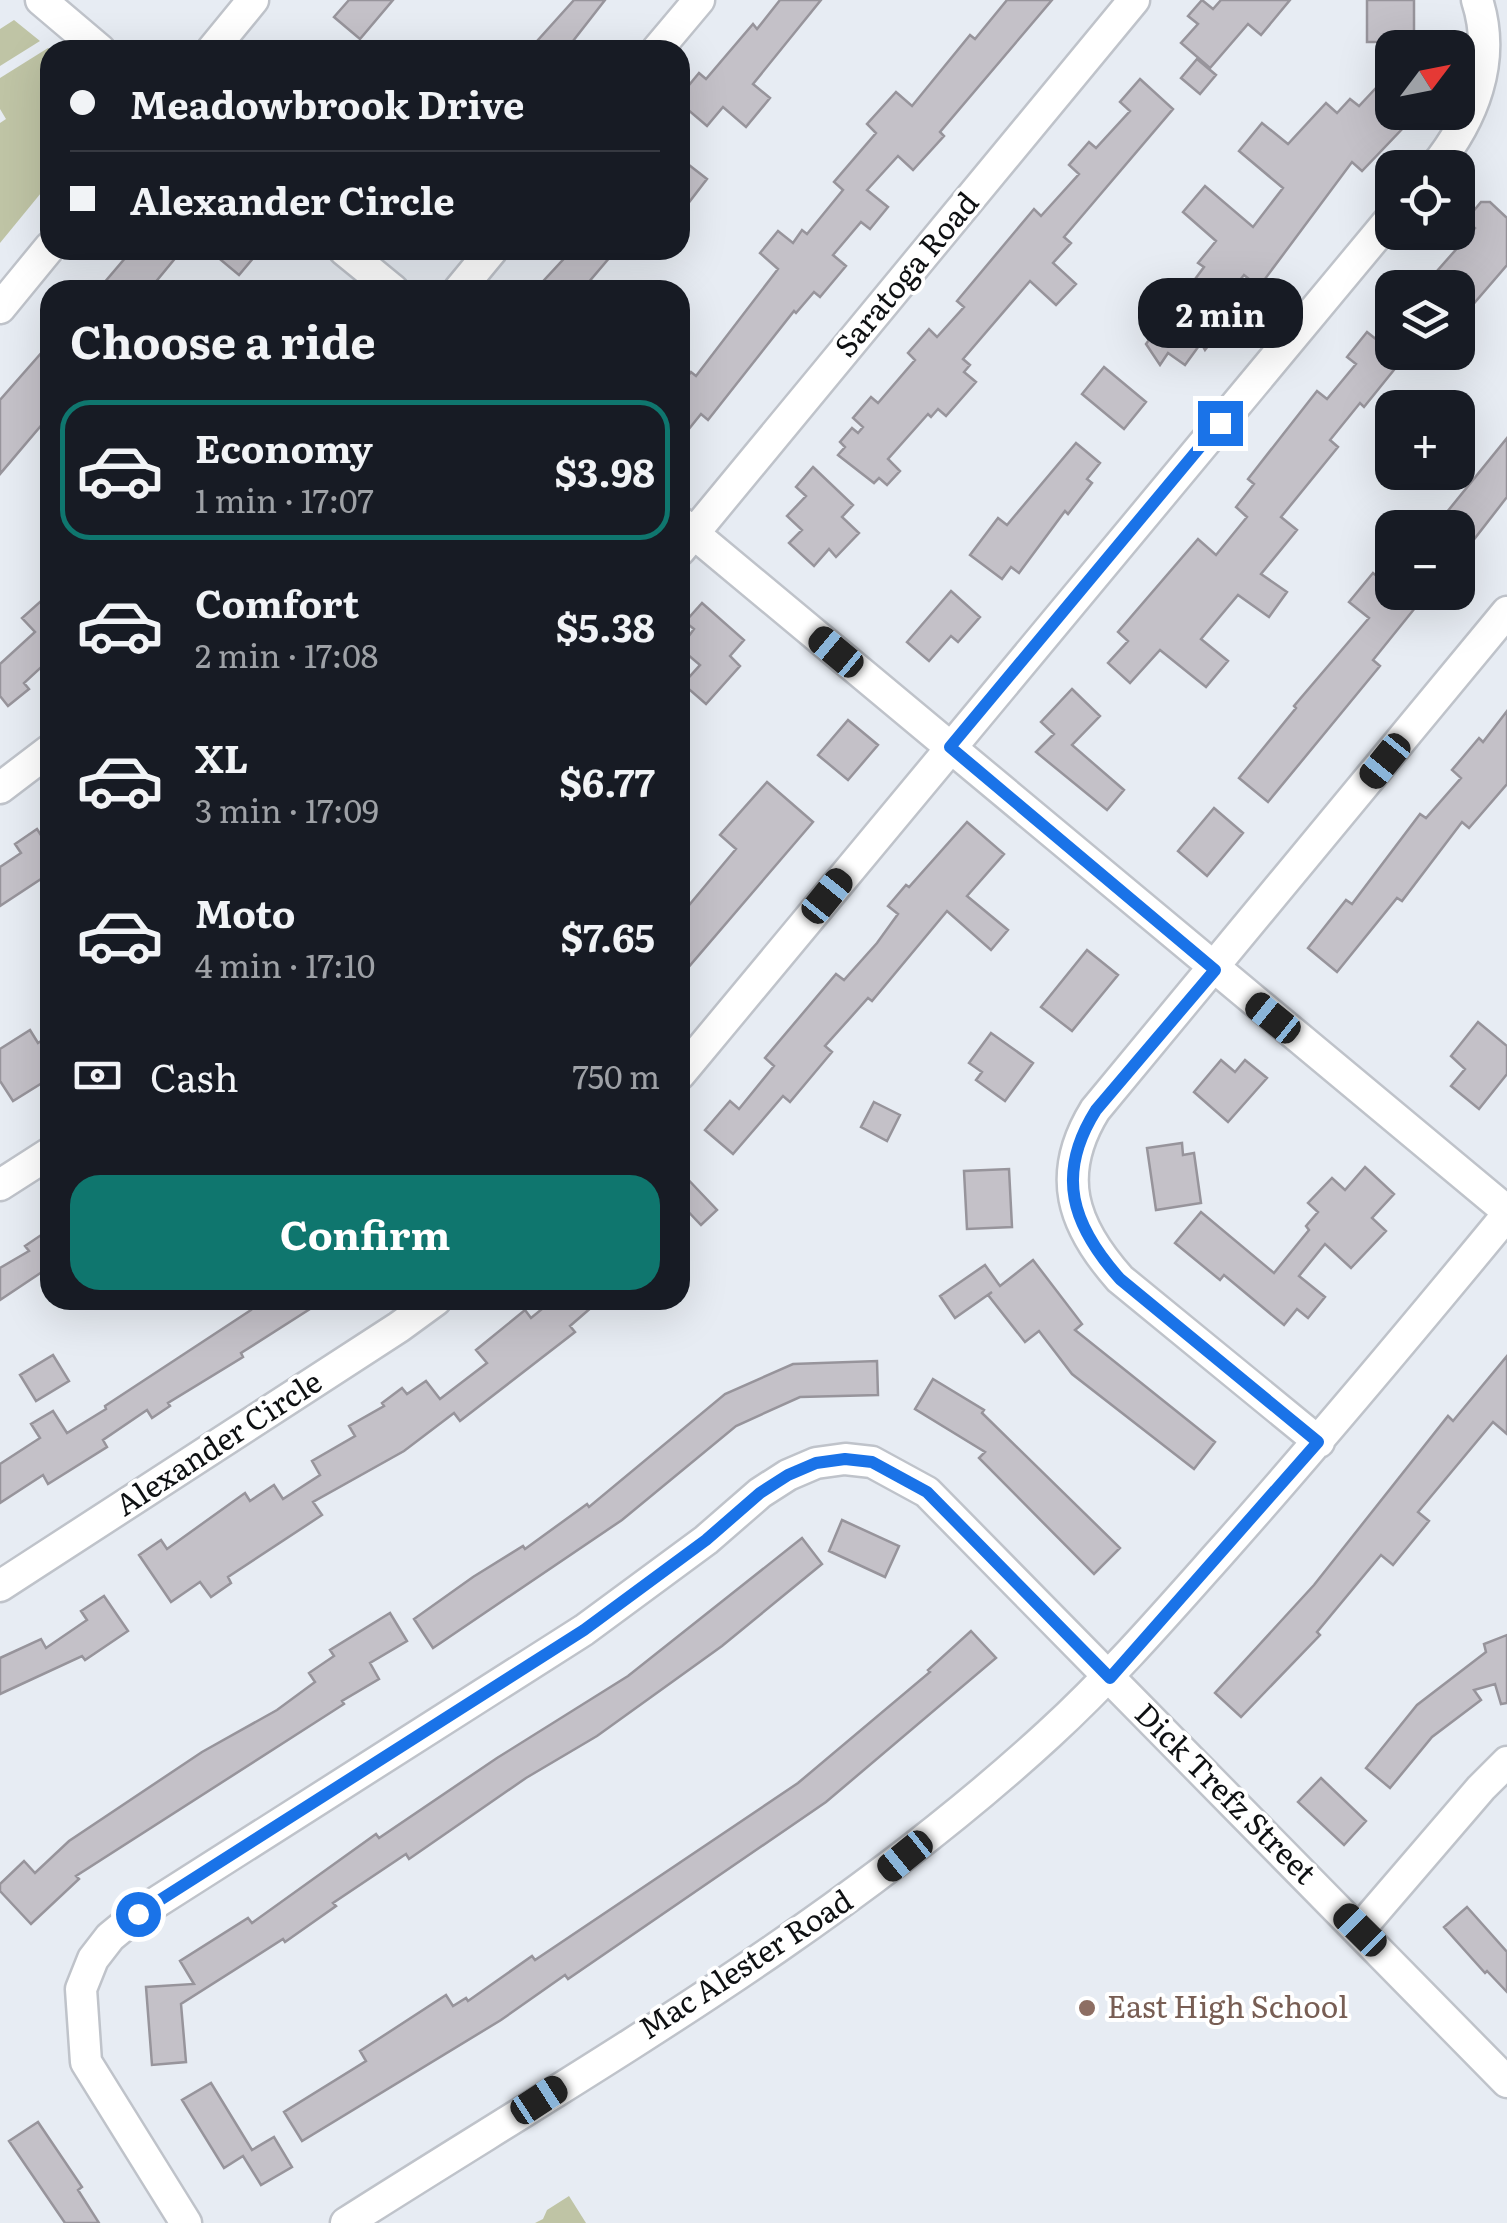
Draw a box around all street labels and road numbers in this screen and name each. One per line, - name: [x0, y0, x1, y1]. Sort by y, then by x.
- street label: Saratoga Road: [822, 181, 987, 365]
- street label: Alexander Circle: [105, 1358, 329, 1525]
- street label: Dick Trefz Street: [1126, 1691, 1328, 1893]
- street label: Mac Alester Road: [629, 1877, 860, 2048]

